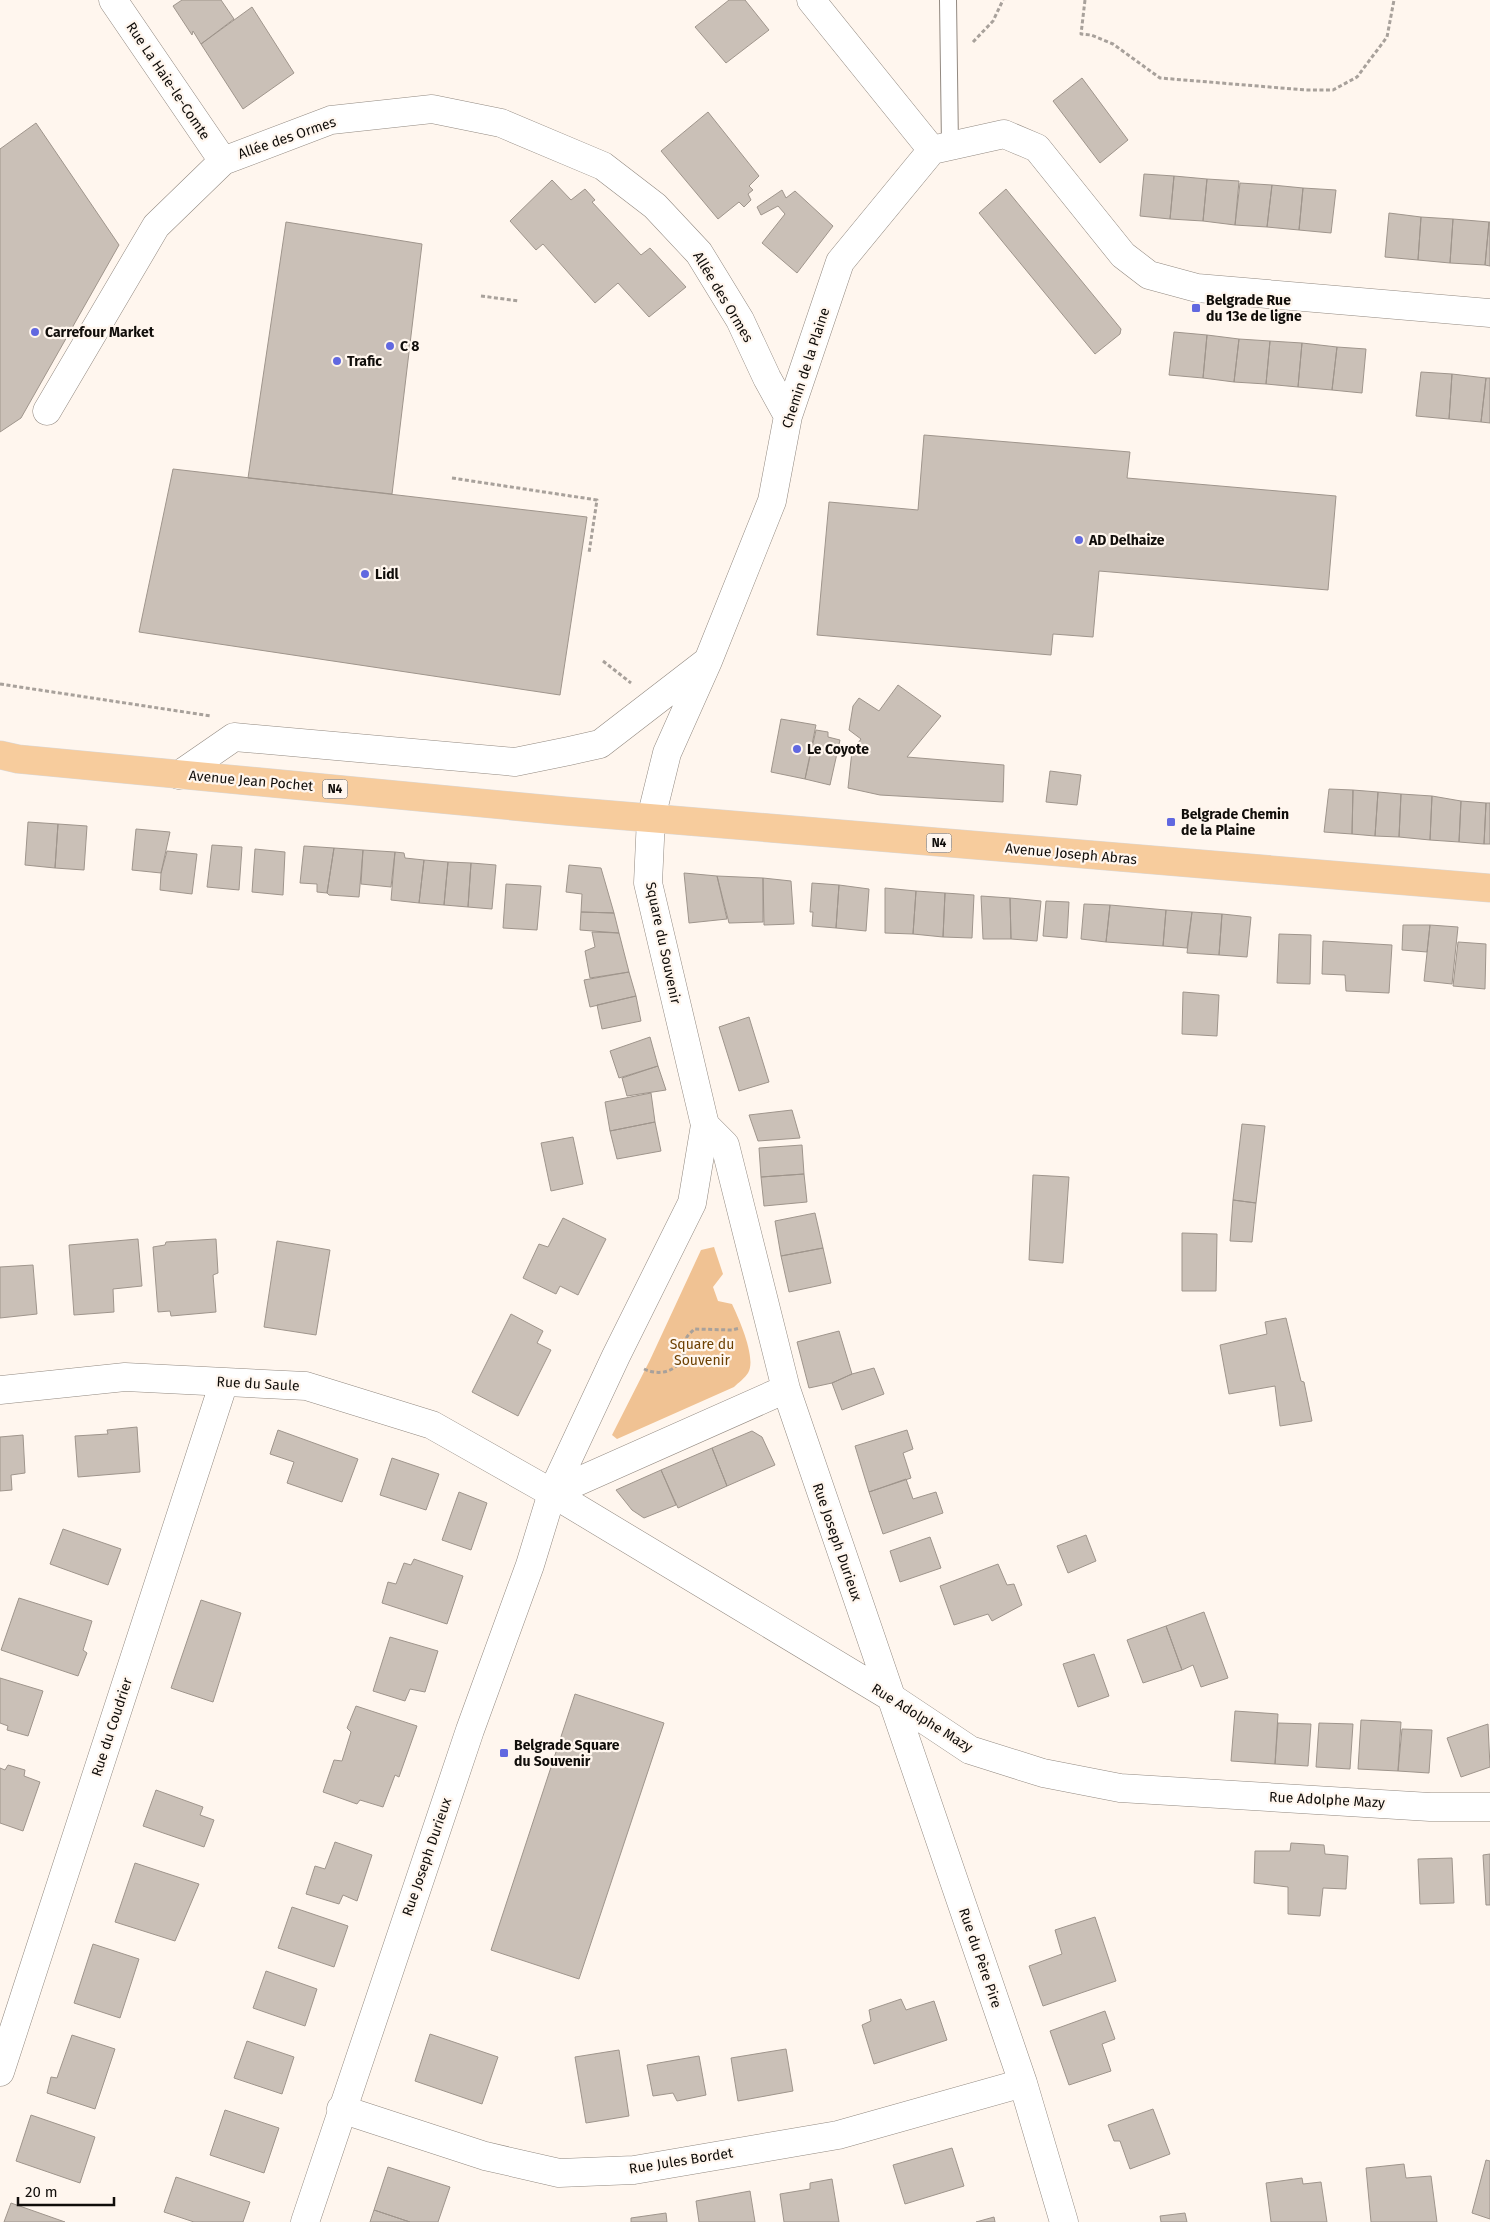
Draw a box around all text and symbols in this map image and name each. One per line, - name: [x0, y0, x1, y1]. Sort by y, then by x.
- street label: Rue La Haie-le-Comte: [122, 19, 214, 143]
- street label: Allée des Ormes: [236, 113, 339, 163]
- street label: Allée des Ormes: [689, 249, 757, 346]
- place label: Belgrade Rue du 13e de ligne: [1206, 292, 1302, 325]
- marker: Belgrade Rue du 13e de ligne: [1190, 302, 1202, 314]
- street label: Chemin de la Plaine: [778, 306, 834, 430]
- place label: Carrefour Market: [45, 324, 155, 341]
- marker: Carrefour Market: [29, 326, 41, 338]
- place label: C 8: [400, 338, 420, 355]
- marker: C 8: [384, 340, 396, 352]
- place label: Trafic: [347, 353, 382, 370]
- marker: Trafic: [331, 355, 343, 367]
- place label: AD Delhaize: [1088, 532, 1165, 549]
- marker: AD Delhaize: [1073, 534, 1085, 546]
- place label: Lidl: [375, 566, 400, 583]
- marker: Lidl: [359, 568, 371, 580]
- place label: Le Coyote: [807, 741, 869, 758]
- marker: Le Coyote: [791, 743, 803, 755]
- street label: Avenue Jean Pochet: [188, 767, 315, 795]
- road number: N4: [322, 780, 348, 799]
- place label: Belgrade Chemin de la Plaine: [1181, 806, 1289, 839]
- marker: Belgrade Chemin de la Plaine: [1165, 816, 1177, 828]
- road number: N4: [926, 834, 952, 852]
- street label: Avenue Joseph Abras: [1004, 840, 1138, 868]
- street label: Square du Souvenir: [642, 880, 684, 1006]
- park label: Square du Souvenir: [670, 1336, 734, 1369]
- street label: Rue du Saule: [216, 1373, 300, 1395]
- street label: Rue Joseph Durieux: [809, 1481, 865, 1604]
- street label: Rue du Coudrier: [88, 1675, 136, 1779]
- street label: Rue Adolphe Mazy: [868, 1680, 976, 1756]
- place label: Belgrade Square du Souvenir: [514, 1737, 620, 1770]
- marker: Belgrade Square du Souvenir: [498, 1747, 510, 1759]
- street label: Rue Adolphe Mazy: [1269, 1788, 1385, 1812]
- street label: Rue Joseph Durieux: [399, 1795, 455, 1918]
- street label: Rue du Père Pire: [955, 1906, 1005, 2010]
- street label: Rue Jules Bordet: [628, 2144, 735, 2178]
- scale bar: [18, 2174, 114, 2206]
- text: 20 m: [25, 2183, 58, 2201]

